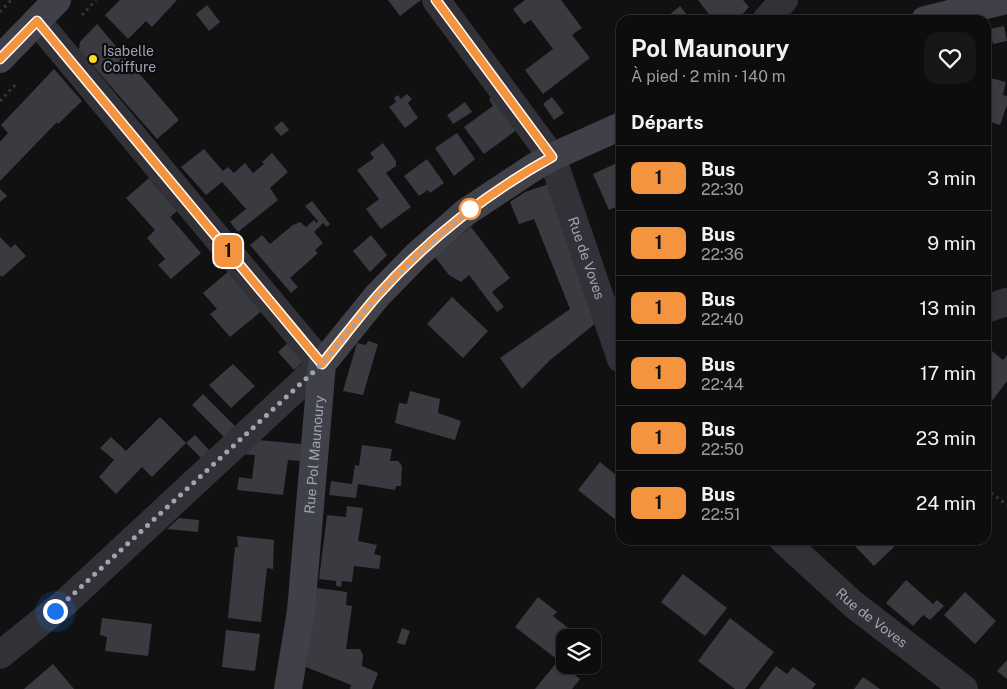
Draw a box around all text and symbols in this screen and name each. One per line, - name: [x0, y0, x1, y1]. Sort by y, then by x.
- button: heart: [924, 32, 976, 84]
- text: Pol Maunoury: [631, 34, 789, 62]
- place label: Isabelle Coiffure: [103, 43, 156, 75]
- marker: Isabelle Coiffure: [87, 53, 99, 65]
- text: À pied · 2 min · 140 m: [631, 67, 786, 86]
- text: Départs: [631, 111, 703, 133]
- text: Bus: [701, 158, 735, 180]
- text: 1: [655, 167, 662, 188]
- text: 3 min: [927, 167, 976, 189]
- text: 22:30: [701, 180, 743, 199]
- unlabelled marker: [459, 198, 481, 220]
- street label: Rue de Voves: [565, 215, 608, 301]
- text: Bus: [701, 223, 735, 245]
- text: 1: [655, 232, 662, 253]
- text: 9 min: [927, 232, 976, 254]
- line badge: 1: [212, 235, 244, 267]
- text: 1: [224, 240, 232, 261]
- text: 22:36: [701, 245, 744, 264]
- text: Bus: [701, 288, 735, 310]
- text: 1: [655, 297, 662, 318]
- text: 13 min: [919, 297, 976, 319]
- text: 22:40: [701, 310, 743, 329]
- text: Bus: [701, 353, 735, 375]
- text: 1: [655, 362, 662, 383]
- text: 17 min: [920, 362, 976, 384]
- text: 22:44: [701, 375, 744, 394]
- street label: Rue Pol Maunoury: [301, 394, 327, 515]
- text: Bus: [701, 418, 735, 440]
- text: 1: [655, 427, 662, 448]
- text: 23 min: [916, 427, 976, 449]
- text: 22:50: [701, 440, 744, 459]
- text: Bus: [701, 483, 735, 505]
- text: 1: [655, 492, 662, 513]
- text: 24 min: [916, 492, 976, 514]
- text: 22:51: [701, 505, 740, 524]
- street label: Rue de Voves: [833, 585, 910, 651]
- your location: [43, 599, 68, 624]
- map controls: [556, 629, 601, 674]
- button: layers: [556, 629, 601, 674]

